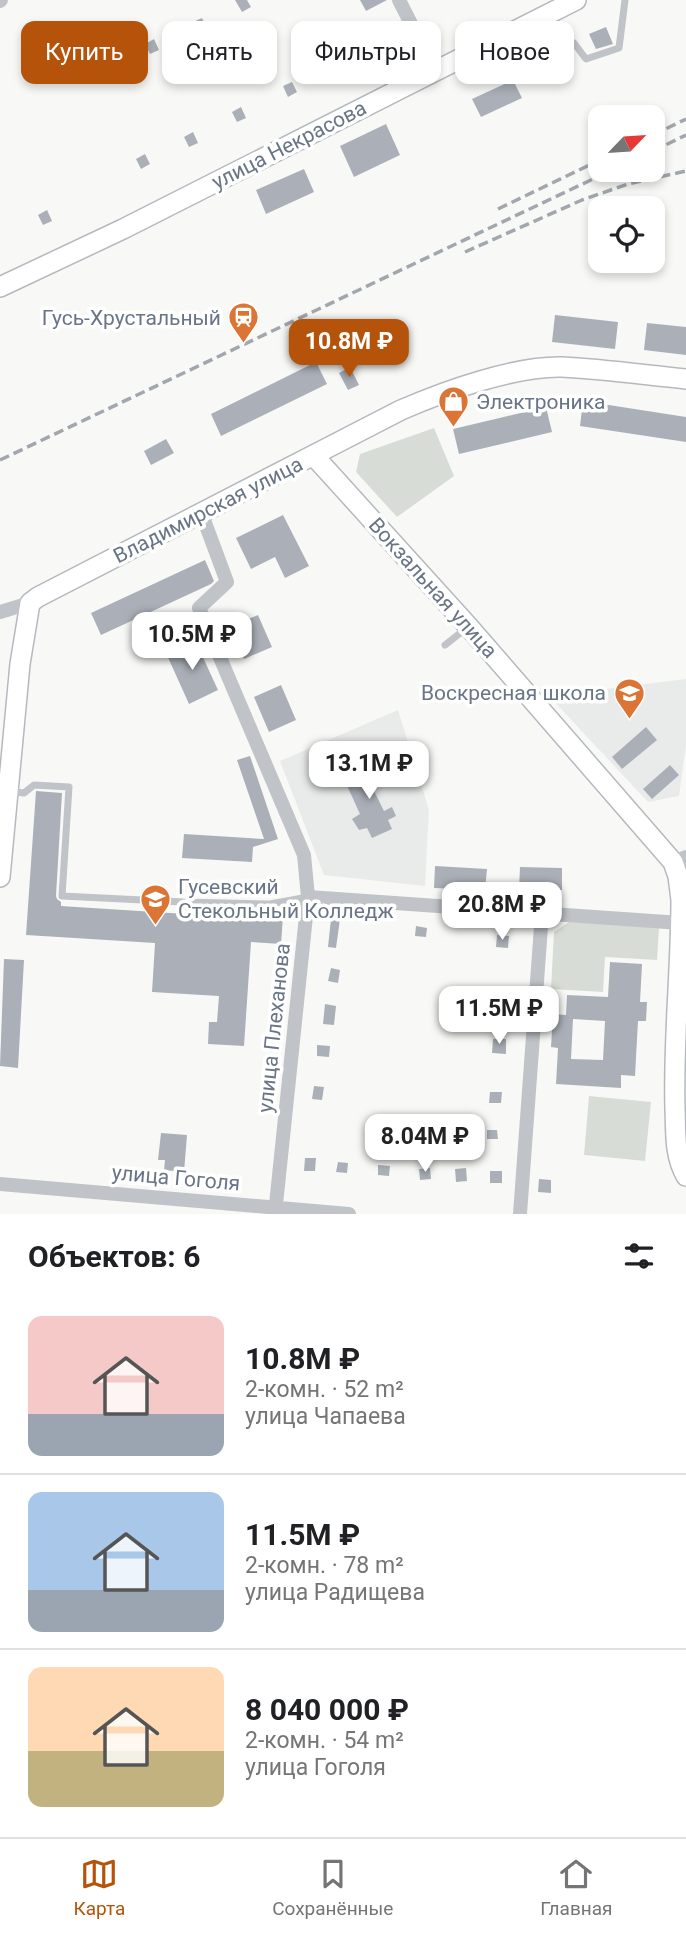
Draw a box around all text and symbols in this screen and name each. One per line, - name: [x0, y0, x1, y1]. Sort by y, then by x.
- chip: Купить: [21, 21, 148, 84]
- chip: Снять: [162, 21, 277, 84]
- chip: Фильтры: [291, 21, 441, 84]
- chip: Новое: [455, 21, 574, 84]
- street label: улица Некрасова: [208, 96, 370, 194]
- north arrow: [588, 105, 665, 182]
- map controls: [588, 105, 665, 273]
- button: locate: [588, 196, 665, 273]
- station icon: Гусь-Хрустальный: [227, 301, 261, 345]
- place label: Гусь-Хрустальный: [42, 306, 221, 330]
- pin: 10.8M ₽: [284, 320, 414, 379]
- text: 10.8M ₽: [305, 328, 393, 355]
- shop icon: Электроника: [436, 385, 470, 429]
- place label: Электроника: [476, 390, 605, 414]
- street label: Владимирская улица: [109, 452, 307, 568]
- street label: Вокзальная улица: [364, 513, 502, 663]
- pin: 10.5M ₽: [127, 612, 257, 672]
- text: 10.5M ₽: [148, 621, 236, 648]
- school or university icon: Воскресная школа: [612, 676, 646, 720]
- place label: Воскресная школа: [421, 681, 606, 705]
- pin: 13.1M ₽: [304, 742, 434, 801]
- text: 13.1M ₽: [325, 750, 413, 777]
- place label: Гусевский Стекольный Колледж: [178, 875, 394, 923]
- school or university icon: Гусевский Стекольный Колледж: [138, 882, 172, 926]
- pin: 20.8M ₽: [437, 883, 567, 942]
- text: 20.8M ₽: [458, 891, 546, 918]
- street label: улица Плеханова: [253, 942, 295, 1114]
- pin: 11.5M ₽: [434, 986, 564, 1046]
- text: 11.5M ₽: [455, 995, 543, 1022]
- pin: 8.04M ₽: [360, 1114, 490, 1174]
- text: 8.04M ₽: [381, 1123, 469, 1150]
- street label: улица Гоголя: [111, 1160, 241, 1196]
- icon: filters: [620, 1237, 658, 1275]
- text: Объектов: 6: [28, 1239, 200, 1274]
- text: 10.8M ₽: [245, 1341, 360, 1376]
- icon: home: [84, 1344, 168, 1428]
- text: 2-комн. · 52 m²: [245, 1376, 404, 1403]
- text: улица Чапаева: [245, 1403, 406, 1430]
- text: 11.5M ₽: [245, 1517, 360, 1552]
- icon: home: [84, 1520, 168, 1604]
- text: 2-комн. · 78 m²: [245, 1552, 404, 1579]
- text: улица Радищева: [245, 1579, 425, 1606]
- text: 8 040 000 ₽: [245, 1692, 409, 1727]
- icon: home: [84, 1695, 168, 1779]
- text: 2-комн. · 54 m²: [245, 1727, 404, 1754]
- text: улица Гоголя: [245, 1754, 386, 1781]
- tab: Карта: [73, 1855, 125, 1920]
- tab: Сохранённые: [272, 1855, 393, 1920]
- tab: Главная: [540, 1855, 613, 1920]

